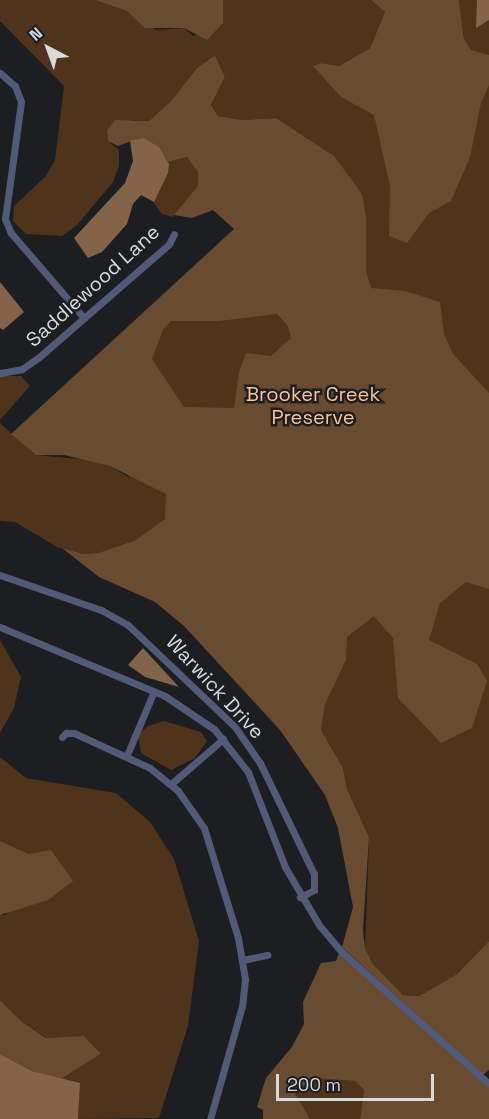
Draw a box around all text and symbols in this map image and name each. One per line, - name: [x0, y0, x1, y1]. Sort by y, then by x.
- north arrow: [18, 18, 78, 78]
- text: N: [25, 23, 47, 45]
- street label: Saddlewood Lane: [21, 220, 165, 352]
- park label: Brooker Creek Preserve: [246, 382, 380, 429]
- street label: Warwick Drive: [161, 630, 269, 744]
- scale bar: [279, 1062, 436, 1100]
- text: 200 m: [287, 1073, 341, 1096]

